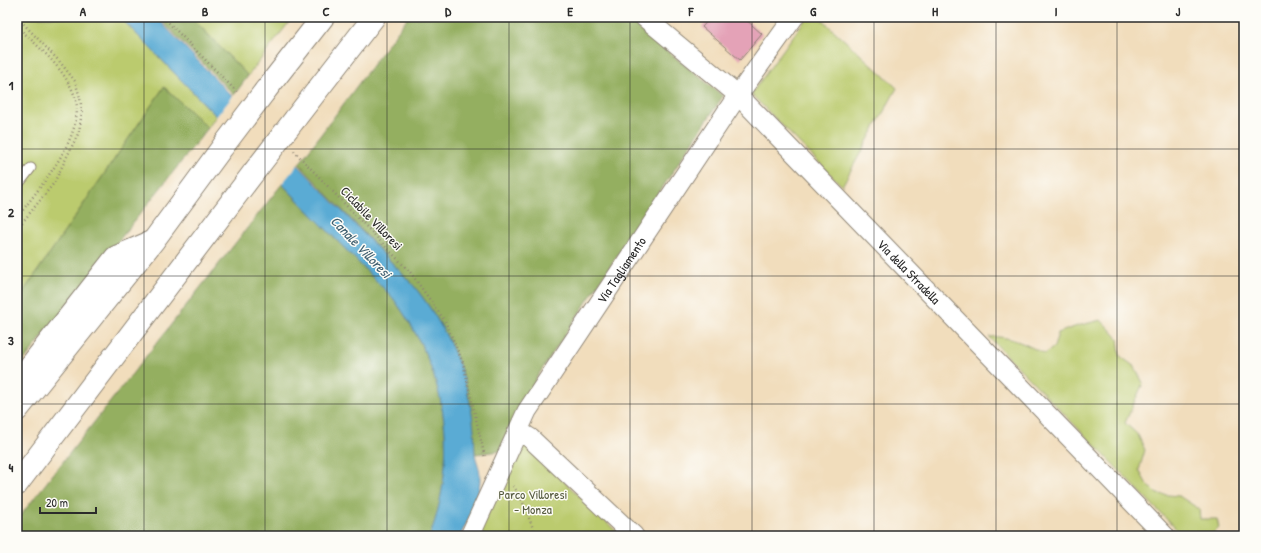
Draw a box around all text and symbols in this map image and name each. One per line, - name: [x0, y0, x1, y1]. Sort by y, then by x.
- text: A: [80, 2, 87, 20]
- text: B: [202, 2, 209, 20]
- text: C: [322, 2, 330, 20]
- text: D: [445, 2, 452, 20]
- text: E: [567, 2, 573, 20]
- text: F: [688, 2, 695, 20]
- text: G: [810, 2, 817, 20]
- text: H: [932, 2, 938, 20]
- text: I: [1054, 2, 1058, 20]
- text: J: [1176, 2, 1181, 20]
- text: 1: [9, 76, 14, 94]
- street label: Ciclabile Villoresi: [337, 182, 407, 254]
- text: 2: [8, 203, 15, 221]
- water label: Canale Villoresi: [327, 211, 397, 283]
- street label: Via Tagliamento: [592, 233, 650, 307]
- street label: Via della Stradella: [873, 235, 945, 308]
- text: 3: [8, 331, 14, 349]
- text: 4: [9, 458, 14, 476]
- park label: Parco Villoresi - Monza: [499, 485, 567, 518]
- scale bar: [40, 489, 96, 515]
- text: 20 m: [46, 494, 68, 511]

